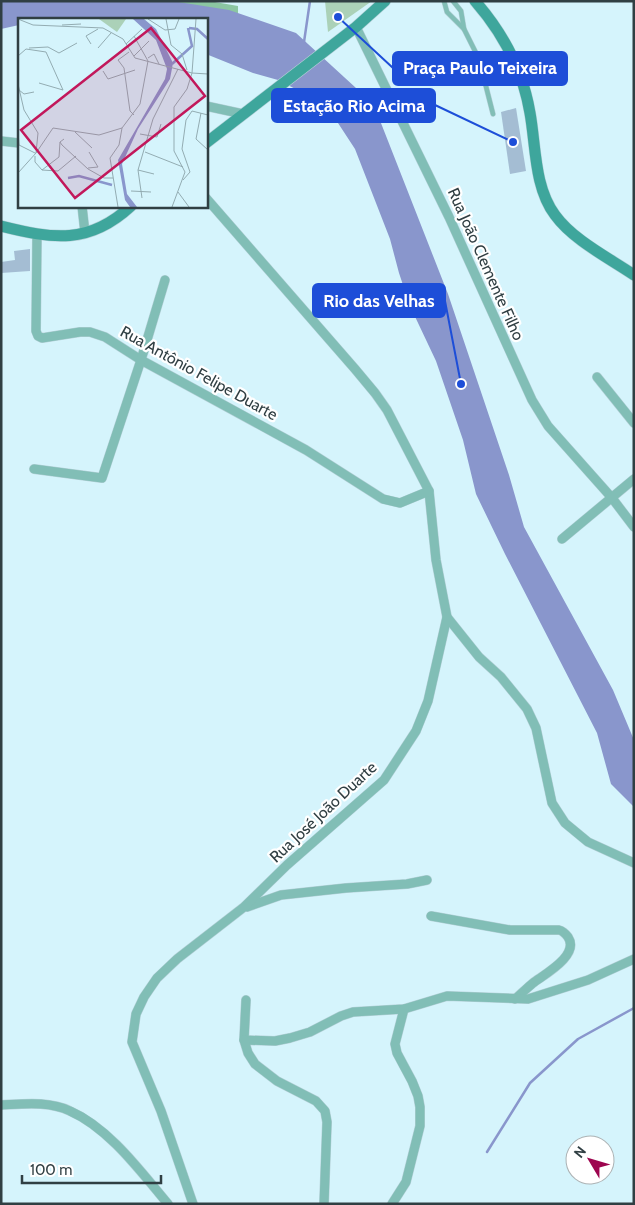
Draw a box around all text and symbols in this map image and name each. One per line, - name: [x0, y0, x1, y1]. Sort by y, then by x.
- inset map: [18, 18, 208, 208]
- callout: Praça Paulo Teixeira: [393, 52, 567, 85]
- text: Praça Paulo Teixeira: [403, 57, 557, 79]
- callout: Estação Rio Acima: [272, 89, 435, 122]
- text: Estação Rio Acima: [283, 95, 425, 117]
- street label: Rua João Clemente Filho: [444, 185, 528, 343]
- callout: Rio das Velhas: [313, 284, 445, 317]
- text: Rio das Velhas: [323, 290, 435, 312]
- street label: Rua Antônio Felipe Duarte: [117, 322, 281, 424]
- street label: Rua José João Duarte: [266, 758, 380, 866]
- north arrow: [565, 1135, 615, 1185]
- text: N: [570, 1143, 590, 1161]
- scale bar: [22, 1152, 161, 1184]
- text: 100 m: [30, 1161, 72, 1179]

